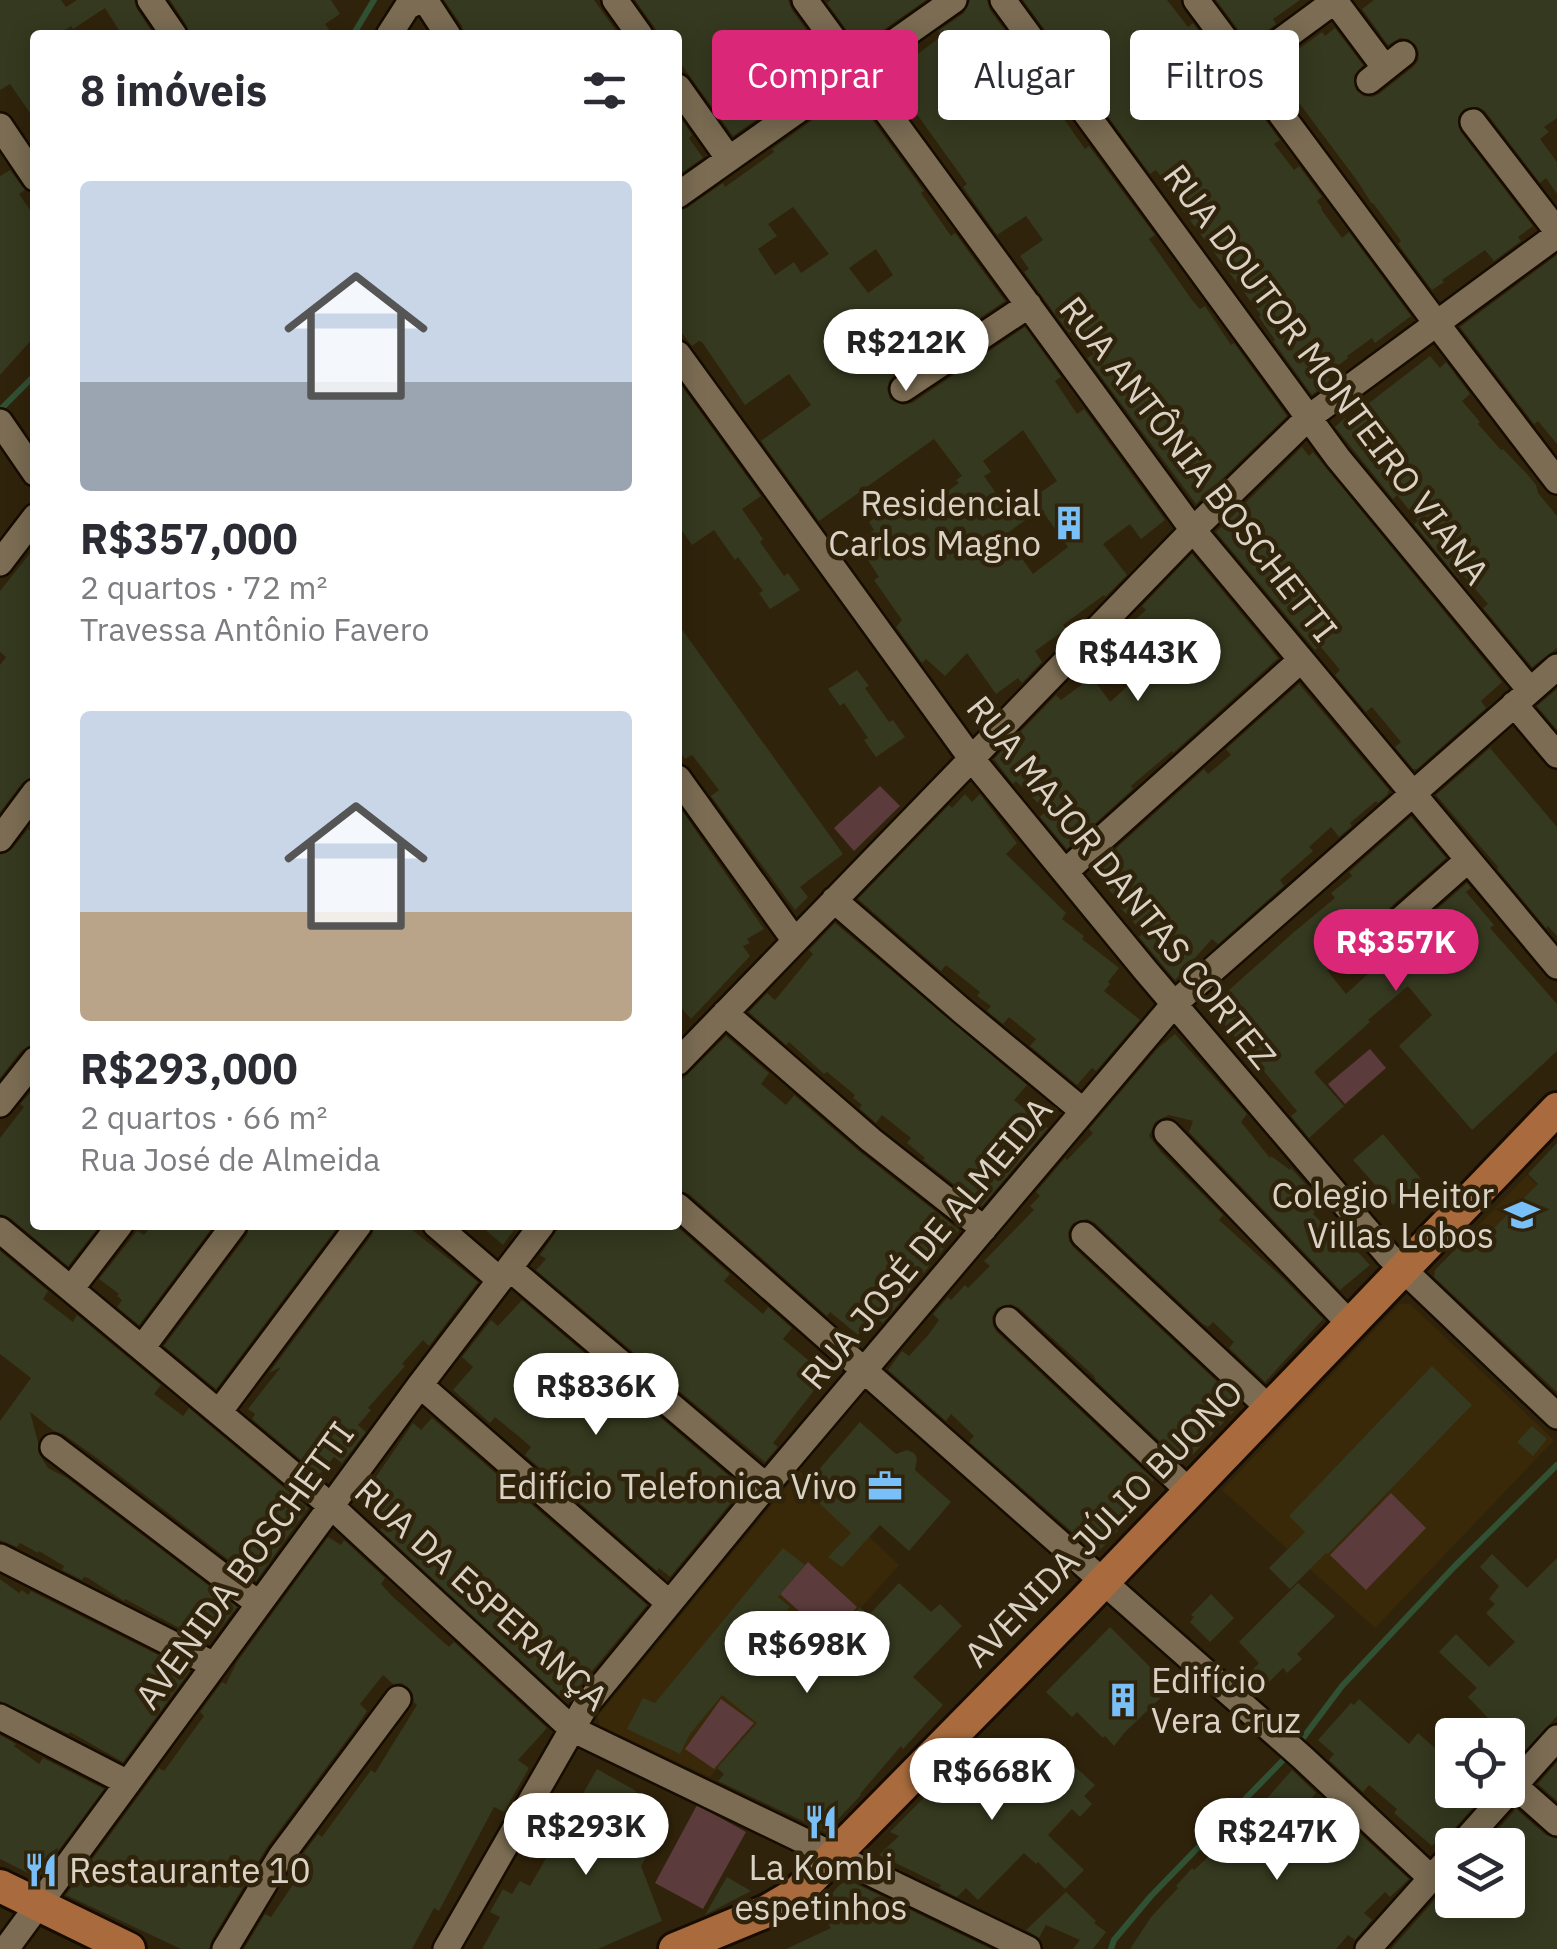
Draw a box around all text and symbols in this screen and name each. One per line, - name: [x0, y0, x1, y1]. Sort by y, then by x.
- chip: Comprar: [712, 30, 918, 120]
- chip: Alugar: [938, 30, 1110, 120]
- chip: Filtros: [1130, 30, 1299, 120]
- text: 8 imóveis: [80, 63, 267, 118]
- icon: filters: [577, 63, 632, 118]
- street label: RUA DOUTOR MONTEIRO VIANA: [1154, 154, 1500, 594]
- icon: home: [266, 246, 446, 426]
- street label: RUA ANTÔNIA BOSCHETTI: [1050, 287, 1348, 651]
- pin: R$212K: [825, 309, 987, 394]
- text: R$212K: [846, 320, 966, 362]
- place label: Residencial Carlos Magno: [828, 480, 1041, 566]
- building icon: Residencial Carlos Magno: [1050, 504, 1088, 542]
- text: R$357,000: [80, 511, 298, 566]
- text: 2 quartos · 72 m²: [80, 566, 328, 608]
- text: Travessa Antônio Favero: [80, 608, 429, 650]
- pin: R$443K: [1057, 619, 1219, 704]
- text: R$443K: [1078, 630, 1198, 672]
- street label: RUA MAJOR DANTAS CORTEZ: [957, 686, 1287, 1078]
- icon: home: [266, 776, 446, 956]
- pin: R$357K: [1315, 909, 1477, 994]
- text: R$357K: [1336, 920, 1456, 962]
- text: R$293,000: [80, 1041, 298, 1096]
- street label: RUA JOSÉ DE ALMEIDA: [790, 1087, 1062, 1399]
- text: 2 quartos · 66 m²: [80, 1096, 328, 1138]
- text: Rua José de Almeida: [80, 1138, 380, 1180]
- place label: Colegio Heitor Villas Lobos: [1272, 1172, 1494, 1258]
- school or university icon: Colegio Heitor Villas Lobos: [1503, 1196, 1541, 1234]
- pin: R$836K: [515, 1353, 677, 1438]
- text: R$836K: [536, 1364, 656, 1406]
- street label: AVENIDA JÚLIO BUONO: [954, 1370, 1252, 1676]
- street label: AVENIDA BOSCHETTI: [124, 1412, 364, 1718]
- place label: Edifício Telefonica Vivo: [497, 1463, 857, 1509]
- office icon: Edifício Telefonica Vivo: [866, 1467, 904, 1505]
- street label: RUA DA ESPERANÇA: [346, 1468, 618, 1720]
- pin: R$698K: [726, 1611, 888, 1696]
- text: R$698K: [747, 1622, 867, 1664]
- place label: Edifício Vera Cruz: [1151, 1657, 1301, 1743]
- building icon: Edifício Vera Cruz: [1104, 1681, 1142, 1719]
- map controls: [1435, 1718, 1525, 1918]
- button: locate: [1435, 1718, 1525, 1808]
- pin: R$668K: [911, 1738, 1073, 1823]
- text: R$668K: [932, 1749, 1052, 1791]
- pin: R$293K: [505, 1793, 667, 1878]
- pin: R$247K: [1196, 1798, 1358, 1883]
- restaurant icon: La Kombi espetinhos: [802, 1803, 840, 1841]
- text: R$293K: [526, 1804, 646, 1846]
- text: R$247K: [1217, 1809, 1337, 1851]
- button: layers: [1435, 1828, 1525, 1918]
- place label: La Kombi espetinhos: [734, 1844, 908, 1930]
- place label: Restaurante 10: [69, 1847, 311, 1893]
- restaurant icon: Restaurante 10: [22, 1851, 60, 1889]

